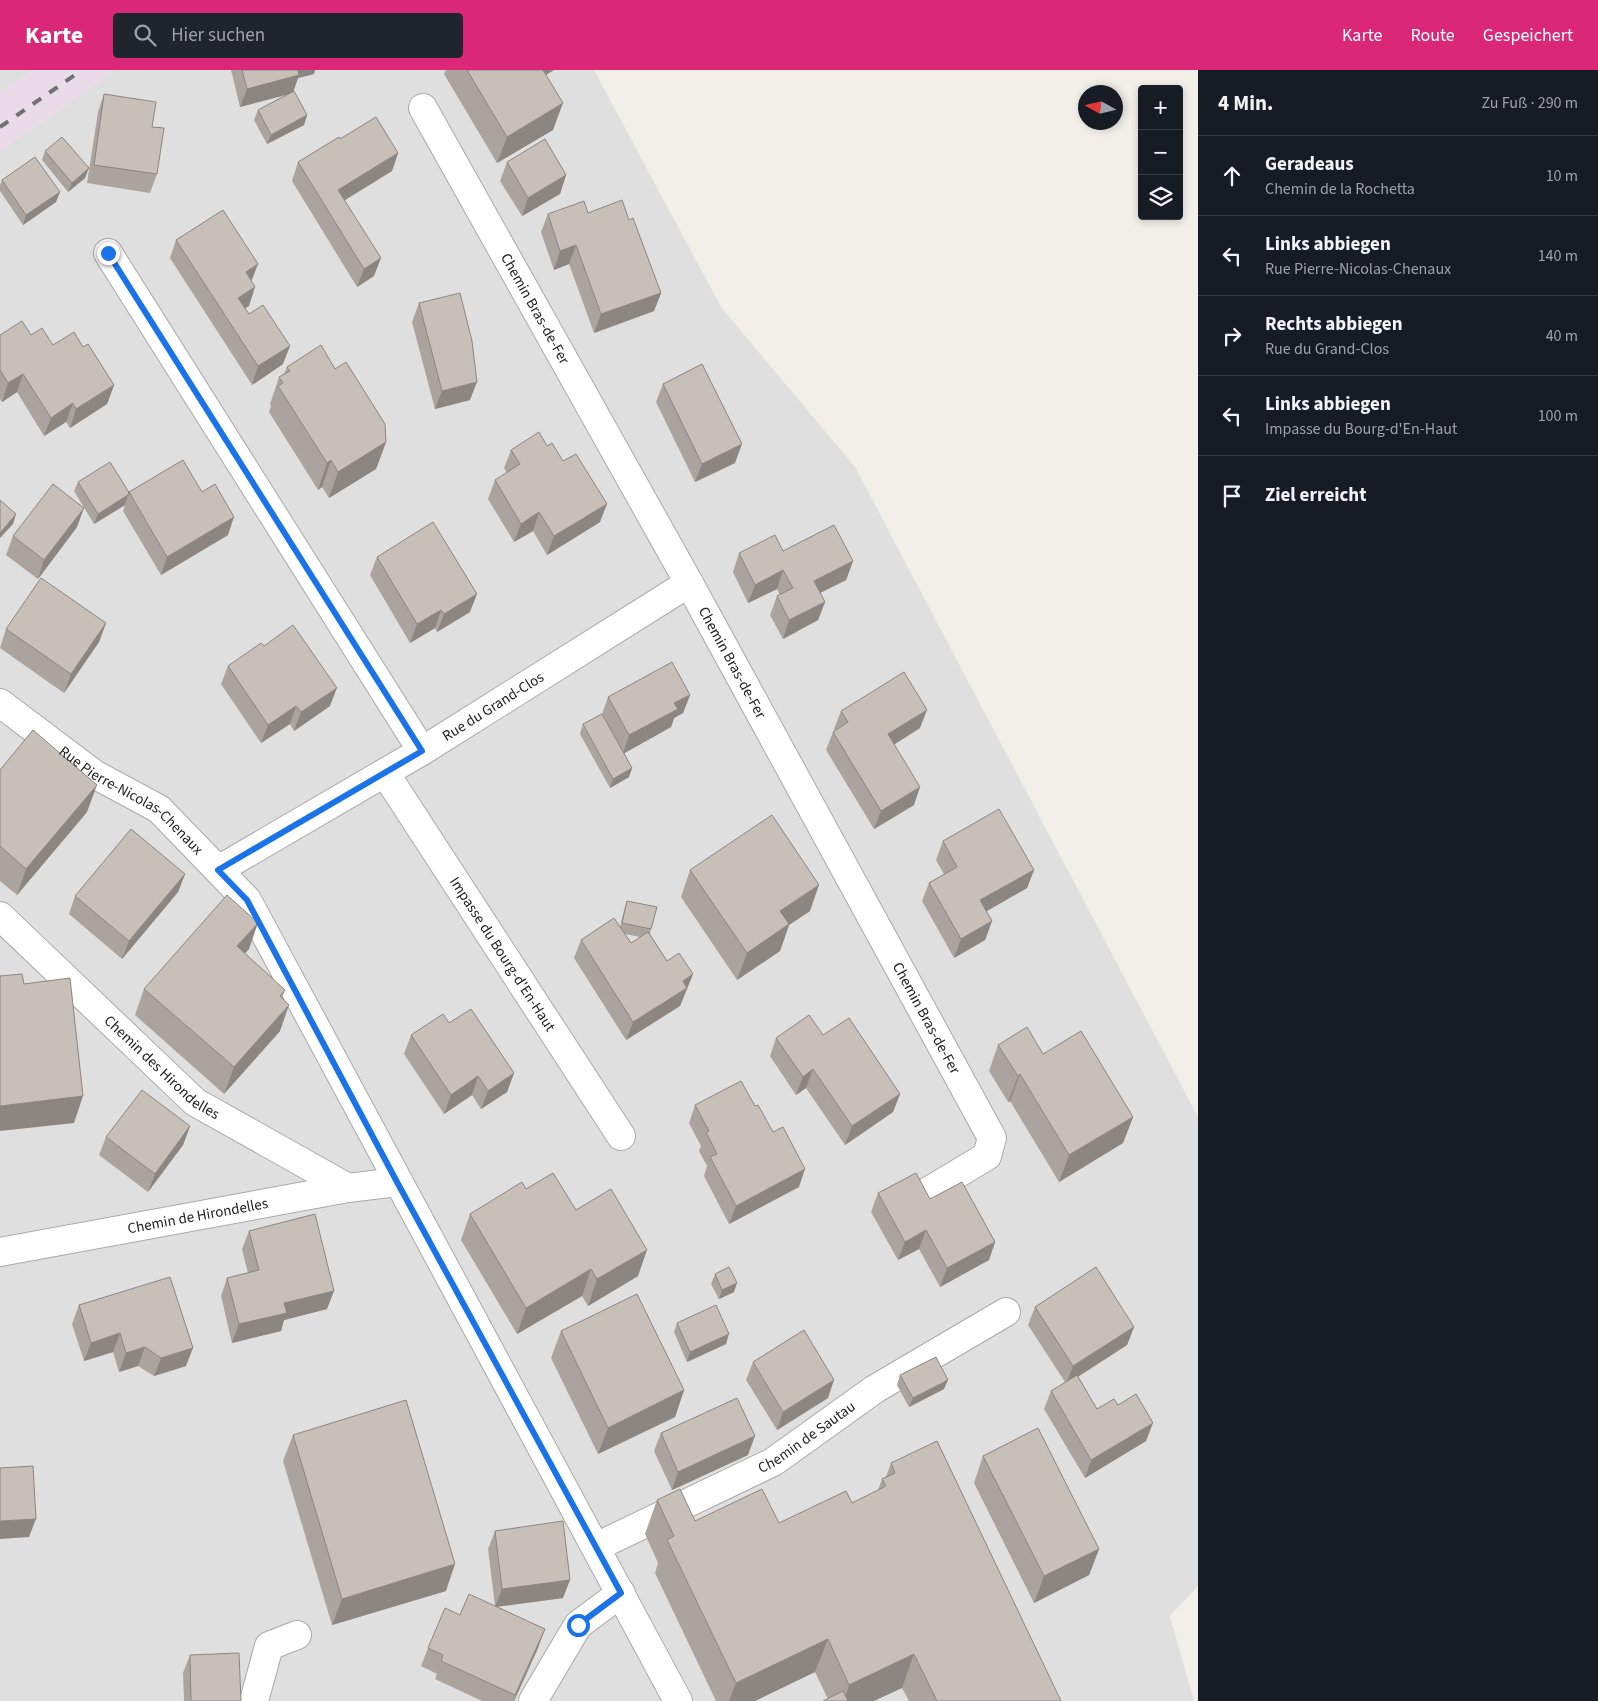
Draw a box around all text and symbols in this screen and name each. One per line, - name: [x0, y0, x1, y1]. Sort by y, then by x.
- search box: [113, 13, 463, 58]
- text: Karte: [25, 18, 83, 53]
- icon: search: [131, 21, 159, 49]
- text: Hier suchen: [171, 22, 265, 49]
- text: Karte: [1342, 23, 1382, 48]
- text: Route: [1410, 23, 1455, 48]
- text: Gespeichert: [1483, 23, 1573, 48]
- north arrow: [1078, 85, 1123, 130]
- map controls: [1138, 85, 1183, 220]
- button: +: [1138, 85, 1183, 130]
- text: 4 Min.: [1218, 88, 1273, 118]
- text: Zu Fuß · 290 m: [1482, 92, 1578, 114]
- button: −: [1138, 130, 1183, 175]
- text: Geradeaus: [1265, 151, 1354, 178]
- icon: ahead: [1218, 162, 1246, 190]
- text: 10 m: [1546, 165, 1578, 187]
- button: layers: [1138, 175, 1183, 220]
- text: Chemin de la Rochetta: [1265, 178, 1415, 200]
- text: Links abbiegen: [1265, 231, 1391, 258]
- route end: [97, 242, 120, 265]
- icon: left: [1218, 242, 1246, 270]
- text: 140 m: [1538, 245, 1578, 267]
- street label: Chemin Bras-de-Fer: [496, 249, 575, 369]
- text: Rue Pierre-Nicolas-Chenaux: [1265, 258, 1451, 280]
- text: Rechts abbiegen: [1265, 311, 1403, 338]
- icon: right: [1218, 322, 1246, 350]
- text: 40 m: [1546, 325, 1578, 347]
- text: Rue du Grand-Clos: [1265, 338, 1389, 360]
- text: Links abbiegen: [1265, 391, 1391, 418]
- icon: left: [1218, 402, 1246, 430]
- text: 100 m: [1538, 405, 1578, 427]
- text: Impasse du Bourg-d'En-Haut: [1265, 418, 1457, 440]
- icon: arrive: [1218, 482, 1246, 510]
- text: Ziel erreicht: [1265, 482, 1366, 509]
- street label: Chemin Bras-de-Fer: [693, 603, 772, 723]
- street label: Rue du Grand-Clos: [438, 666, 548, 746]
- street label: Rue Pierre-Nicolas-Chenaux: [55, 741, 208, 859]
- street label: Impasse du Bourg-d'En-Haut: [445, 873, 561, 1036]
- street label: Chemin Bras-de-Fer: [887, 958, 966, 1078]
- street label: Chemin des Hirondelles: [100, 1010, 224, 1124]
- street label: Chemin de Hirondelles: [126, 1192, 270, 1239]
- street label: Chemin de Sautau: [754, 1396, 860, 1478]
- route start: [567, 1614, 590, 1637]

